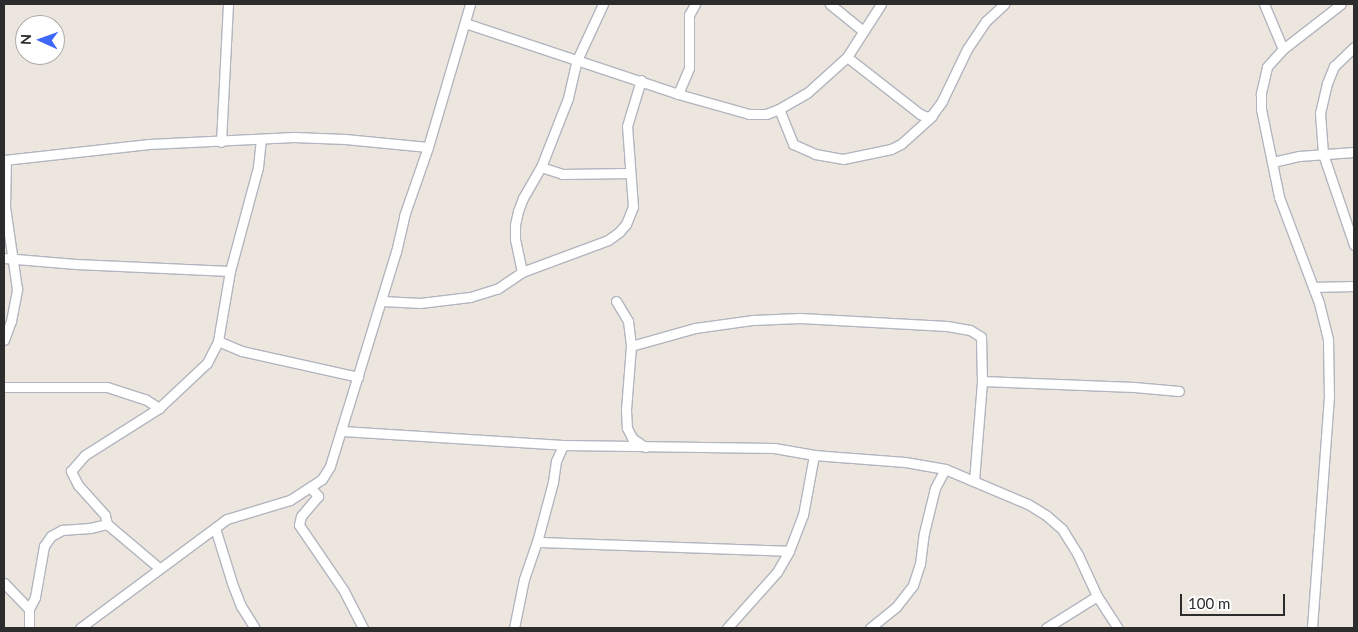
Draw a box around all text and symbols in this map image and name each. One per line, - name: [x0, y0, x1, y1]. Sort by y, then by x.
- north arrow: [15, 15, 65, 65]
- text: N: [17, 34, 34, 45]
- scale bar: [1183, 584, 1288, 616]
- text: 100 m: [1188, 594, 1230, 612]

